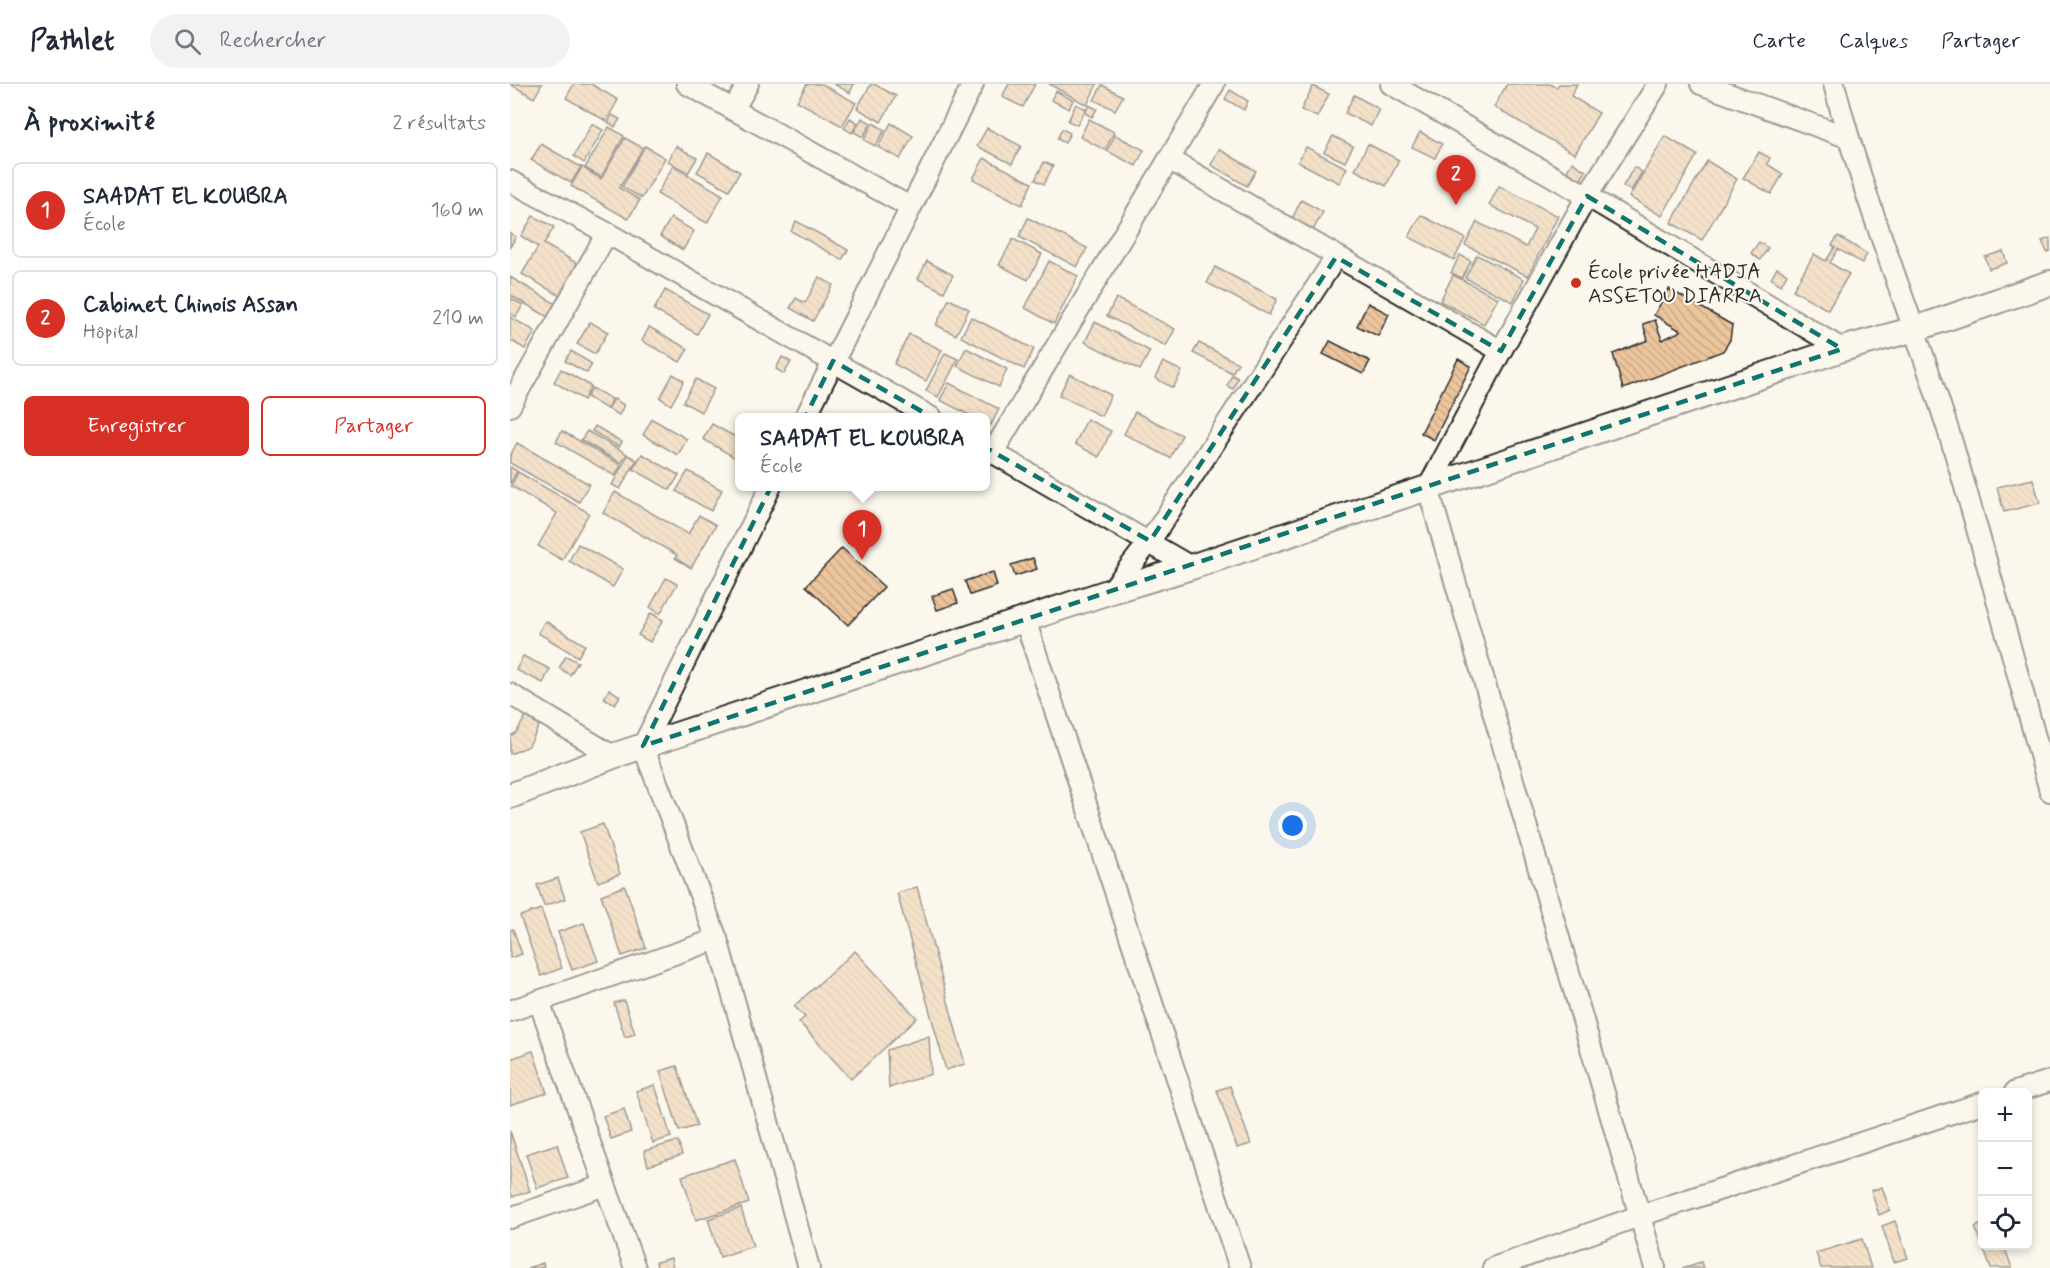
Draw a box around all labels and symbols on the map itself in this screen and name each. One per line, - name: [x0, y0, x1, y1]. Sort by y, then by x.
- pin: 2: [1436, 156, 1476, 205]
- place label: École privée HADJA ASSETOU DIARRA: [1588, 258, 1762, 310]
- marker: École privée HADJA ASSETOU DIARRA: [1569, 276, 1583, 290]
- pin: 1: [842, 510, 882, 560]
- your location: [1278, 811, 1307, 840]

